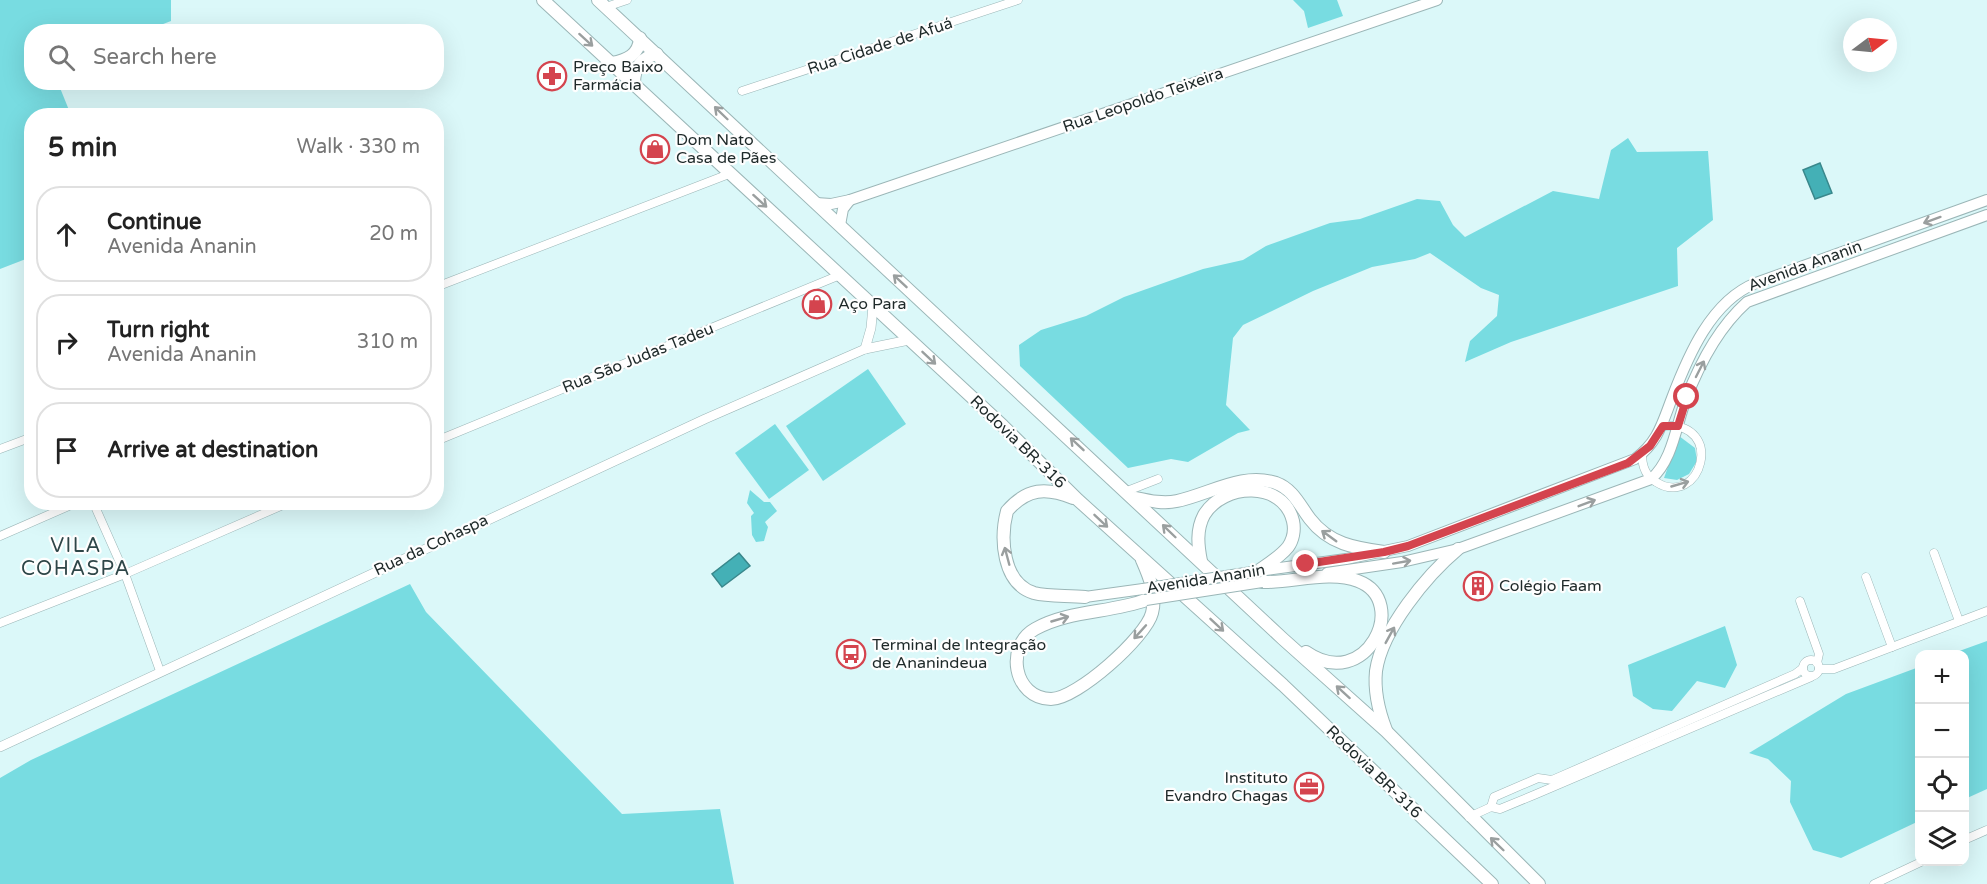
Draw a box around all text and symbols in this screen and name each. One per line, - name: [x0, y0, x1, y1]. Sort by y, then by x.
- street label: Rua Cidade de Afuá: [805, 13, 955, 79]
- north arrow: [1843, 18, 1897, 72]
- search box: [24, 24, 444, 90]
- one-way arrow: [579, 33, 594, 47]
- icon: search: [45, 41, 78, 74]
- text: Search here: [93, 44, 217, 70]
- place label: Preço Baixo Farmácia: [573, 57, 663, 95]
- pharmacy icon: Preço Baixo Farmácia: [536, 60, 568, 92]
- street label: Rua Leopoldo Teixeira: [1060, 63, 1226, 137]
- one-way arrow: [714, 106, 729, 120]
- place label: Dom Nato Casa de Pães: [676, 130, 776, 168]
- text: 5 min: [48, 132, 117, 163]
- shop icon: Dom Nato Casa de Pães: [639, 133, 671, 165]
- text: Walk · 330 m: [297, 135, 420, 159]
- one-way arrow: [752, 194, 767, 208]
- text: Continue: [107, 209, 202, 235]
- one-way arrow: [1923, 215, 1942, 226]
- icon: ahead: [50, 218, 83, 251]
- text: 20 m: [369, 222, 418, 246]
- text: Avenida Ananin: [107, 235, 257, 259]
- street label: Avenida Ananin: [1745, 236, 1865, 296]
- one-way arrow: [893, 273, 908, 288]
- shop icon: Aço Para: [801, 288, 833, 320]
- place label: Aço Para: [838, 294, 907, 314]
- text: Turn right: [107, 317, 209, 343]
- street label: Rua São Judas Tadeu: [559, 318, 717, 398]
- icon: right: [50, 326, 83, 359]
- text: 310 m: [357, 330, 418, 354]
- text: Avenida Ananin: [107, 343, 257, 367]
- one-way arrow: [921, 351, 936, 365]
- one-way arrow: [1695, 361, 1706, 379]
- route start: [1673, 383, 1699, 409]
- street label: Rodovia BR-316: [966, 391, 1070, 493]
- icon: arrive: [50, 434, 83, 467]
- text: Arrive at destination: [107, 437, 318, 463]
- one-way arrow: [1069, 437, 1084, 451]
- one-way arrow: [1670, 478, 1689, 489]
- one-way arrow: [1578, 497, 1596, 508]
- street label: Rua da Cohaspa: [371, 510, 491, 580]
- one-way arrow: [1093, 514, 1108, 528]
- one-way arrow: [1162, 524, 1177, 538]
- one-way arrow: [1321, 530, 1337, 542]
- district label: VILA COHASPA: [21, 534, 131, 581]
- one-way arrow: [1000, 546, 1012, 565]
- route end: [1292, 550, 1318, 576]
- one-way arrow: [1392, 556, 1411, 567]
- street label: Avenida Ananin: [1145, 560, 1267, 598]
- building icon: Colégio Faam: [1462, 570, 1494, 602]
- place label: Colégio Faam: [1499, 576, 1602, 596]
- one-way arrow: [1050, 613, 1069, 624]
- one-way arrow: [1209, 618, 1224, 632]
- one-way arrow: [1133, 624, 1147, 639]
- one-way arrow: [1385, 627, 1397, 644]
- place label: Terminal de Integração de Ananindeua: [872, 635, 1046, 673]
- bus stop icon: Terminal de Integração de Ananindeua: [835, 638, 867, 670]
- map controls: [1915, 650, 1969, 866]
- button: +: [1915, 650, 1969, 704]
- one-way arrow: [1336, 685, 1351, 699]
- button: −: [1915, 704, 1969, 758]
- street label: Rodovia BR-316: [1322, 721, 1426, 823]
- button: locate: [1915, 758, 1969, 812]
- place label: Instituto Evandro Chagas: [1164, 768, 1288, 806]
- office icon: Instituto Evandro Chagas: [1293, 771, 1325, 803]
- button: layers: [1915, 812, 1969, 866]
- one-way arrow: [1490, 837, 1505, 851]

